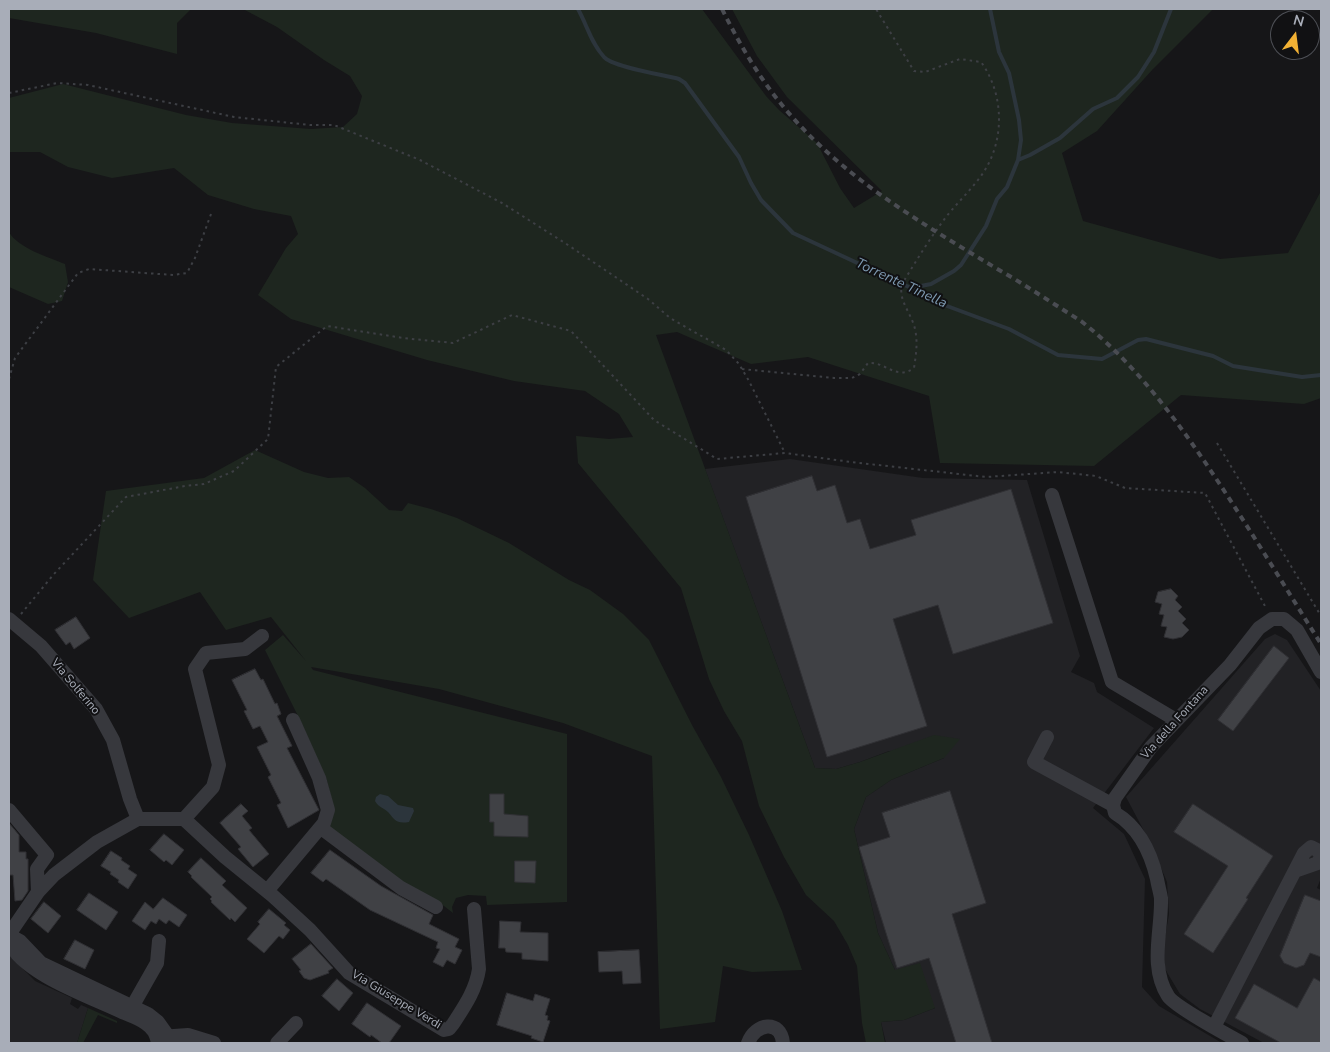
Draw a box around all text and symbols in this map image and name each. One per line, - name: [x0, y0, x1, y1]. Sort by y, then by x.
- north arrow: [1270, 10, 1320, 60]
- text: N: [1291, 10, 1306, 32]
- water label: Torrente Tinella: [853, 255, 949, 313]
- street label: Via Solferino: [47, 656, 103, 718]
- street label: Via della Fontana: [1138, 683, 1212, 763]
- street label: Via Giuseppe Verdi: [348, 967, 444, 1033]

